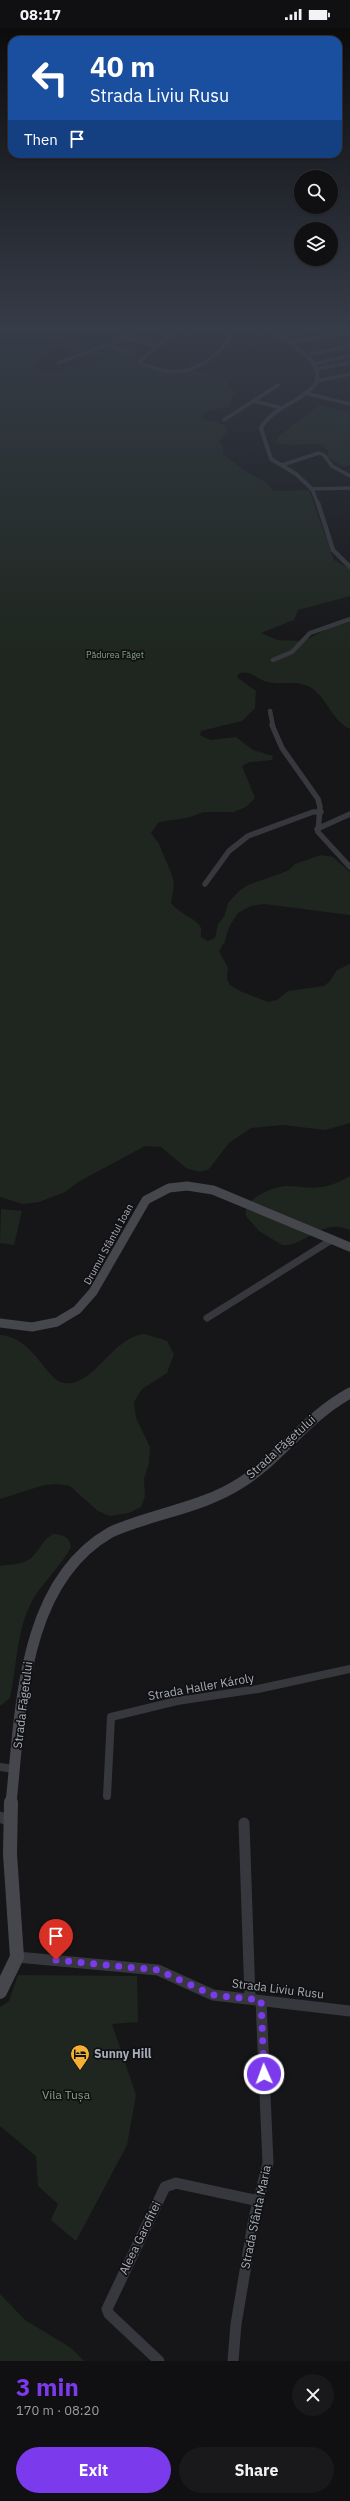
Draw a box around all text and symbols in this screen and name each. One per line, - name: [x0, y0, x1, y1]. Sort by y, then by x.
- text: 08:17: [20, 5, 61, 24]
- text: 40 m: [90, 48, 155, 85]
- icon: left: [24, 52, 76, 104]
- text: Strada Liviu Rusu: [90, 84, 229, 107]
- icon: arrive: [66, 128, 88, 150]
- text: Then: [24, 130, 58, 149]
- map controls: [294, 170, 338, 266]
- button: search: [294, 170, 338, 214]
- button: layers: [294, 222, 338, 266]
- park label: Pădurea Făget: [86, 649, 144, 660]
- street label: Drumul Sfântul Ioan: [81, 1202, 136, 1287]
- street label: Strada Făgetului: [243, 1412, 318, 1482]
- street label: Strada Făgetului: [10, 1660, 35, 1749]
- street label: Strada Haller Károly: [147, 1670, 255, 1703]
- pin: [39, 1919, 73, 1960]
- icon: arrive: [45, 1925, 67, 1947]
- street label: Strada Liviu Rusu: [231, 1975, 325, 2002]
- hotel icon: Sunny Hill: [69, 2043, 91, 2071]
- place label: Sunny Hill: [94, 2046, 152, 2061]
- position arrow: [243, 2053, 285, 2095]
- park label: Vila Tușa: [42, 2087, 91, 2102]
- street label: Strada Sfânta Maria: [237, 2163, 274, 2270]
- street label: Aleea Garofitei: [115, 2199, 164, 2277]
- text: 3 min: [16, 2371, 79, 2403]
- button: close: [292, 2374, 334, 2416]
- text: 170 m · 08:20: [16, 2402, 99, 2419]
- button: Exit: [16, 2447, 171, 2493]
- button: Share: [179, 2447, 334, 2493]

